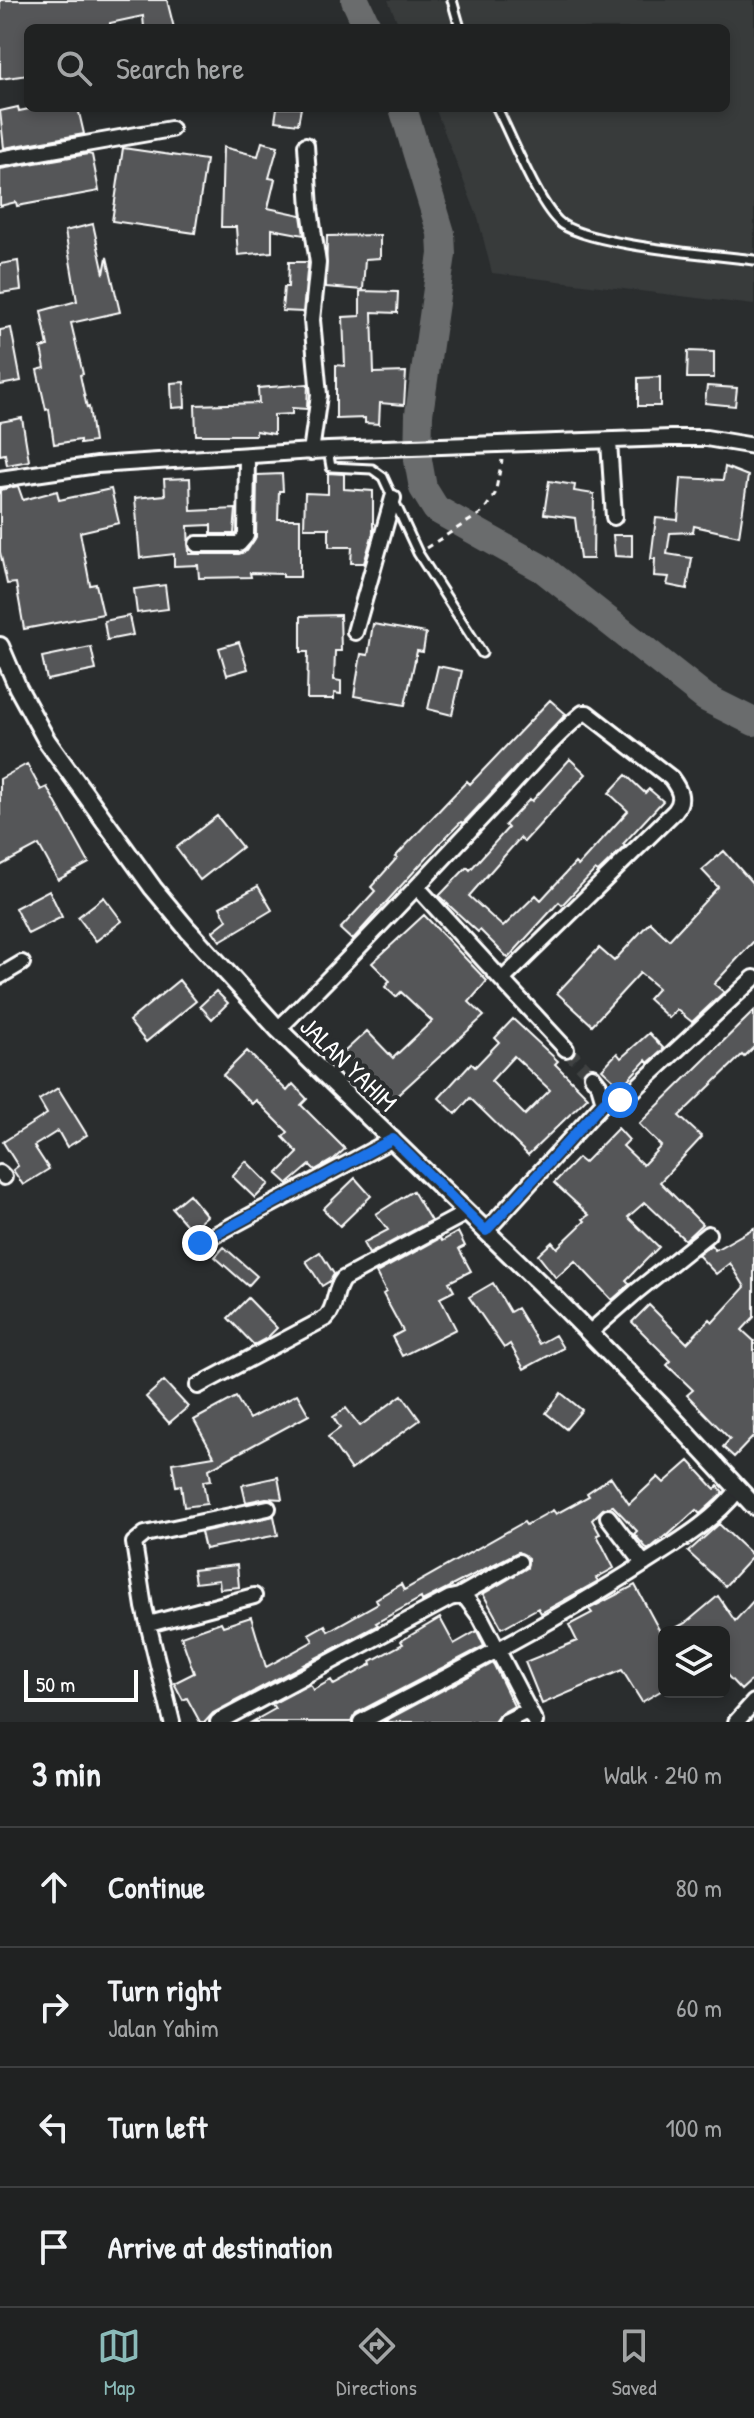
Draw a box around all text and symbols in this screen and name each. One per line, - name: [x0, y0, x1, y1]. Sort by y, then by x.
- search box: [24, 24, 730, 112]
- icon: search: [52, 46, 96, 90]
- text: Search here: [116, 48, 244, 88]
- street label: JALAN YAHIM: [293, 1009, 405, 1119]
- route start: [602, 1082, 638, 1118]
- route end: [182, 1225, 218, 1261]
- map controls: [658, 1626, 730, 1698]
- button: layers: [658, 1626, 730, 1698]
- scale bar: [24, 1666, 138, 1702]
- text: 50 m: [36, 1669, 75, 1699]
- text: 3 min: [32, 1751, 101, 1797]
- text: Walk · 240 m: [604, 1757, 722, 1792]
- icon: ahead: [32, 1865, 76, 1909]
- text: Continue: [108, 1867, 205, 1907]
- text: 80 m: [675, 1870, 722, 1905]
- text: Turn right: [108, 1970, 221, 2010]
- icon: right: [32, 1985, 76, 2029]
- text: 60 m: [676, 1990, 722, 2025]
- text: Jalan Yahim: [108, 2010, 219, 2045]
- icon: left: [32, 2105, 76, 2149]
- text: Turn left: [108, 2107, 207, 2147]
- text: 100 m: [666, 2110, 722, 2145]
- icon: arrive: [32, 2225, 76, 2269]
- text: Arrive at destination: [108, 2227, 333, 2267]
- tab: Map: [97, 2324, 141, 2402]
- tab: Directions: [336, 2324, 417, 2402]
- tab: Saved: [612, 2324, 657, 2402]

